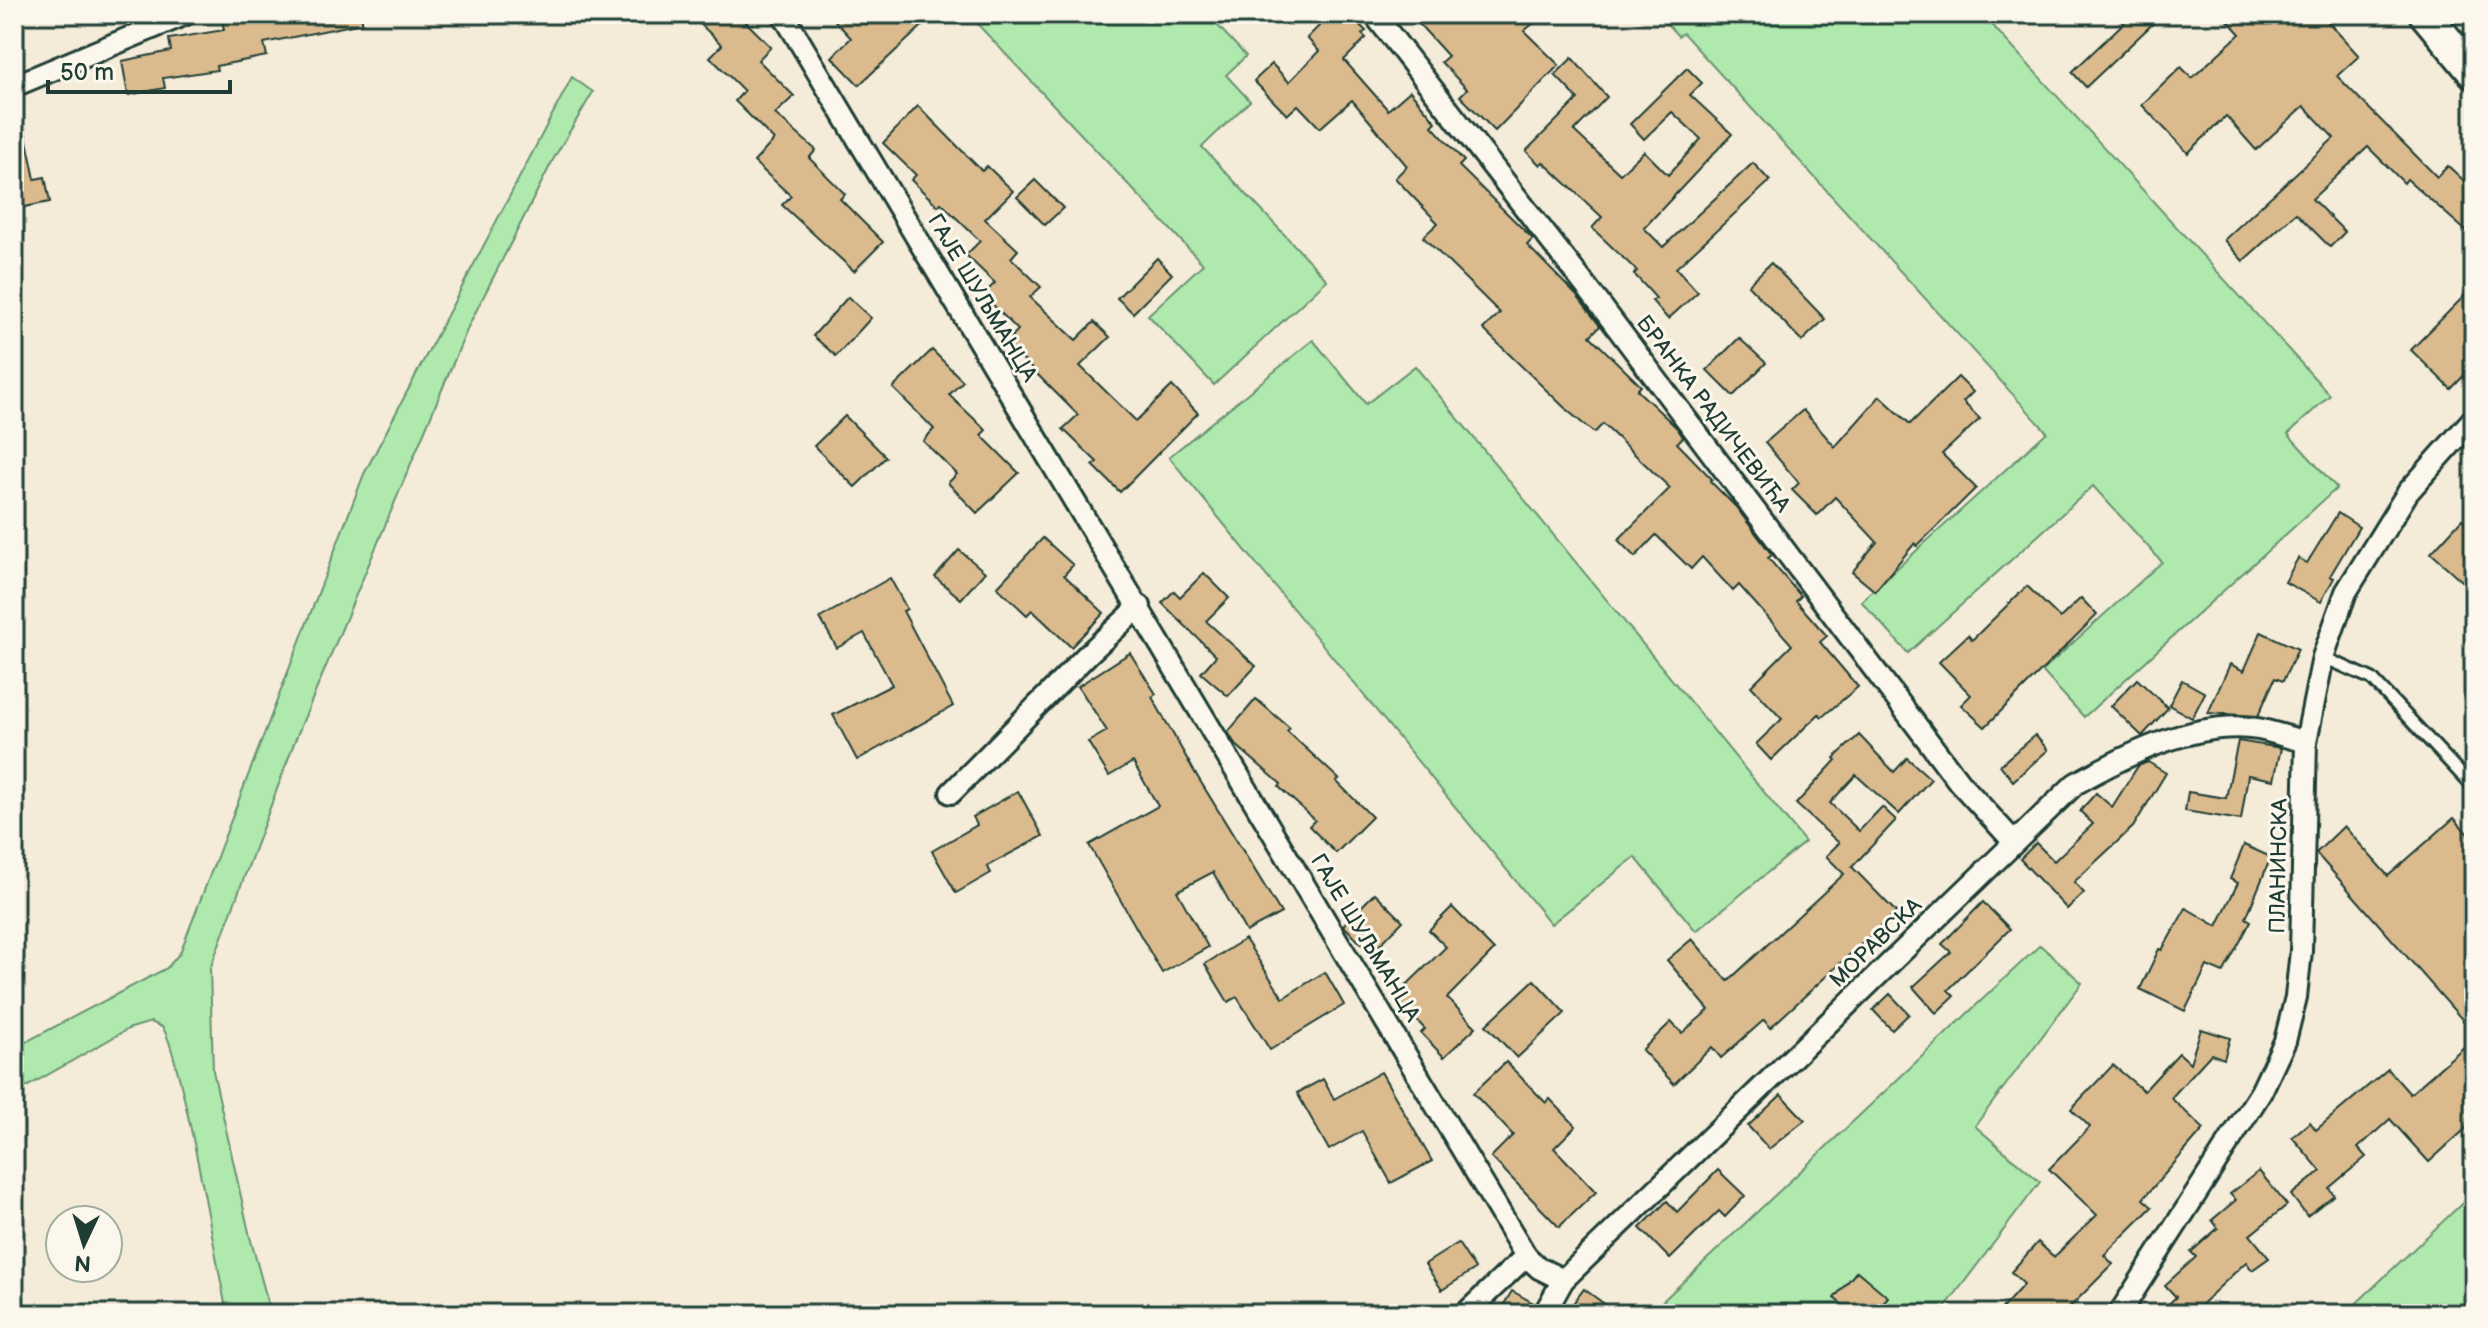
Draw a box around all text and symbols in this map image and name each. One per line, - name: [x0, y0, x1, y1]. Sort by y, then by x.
- scale bar: [48, 44, 230, 94]
- text: 50 m: [60, 58, 114, 87]
- street label: ГАЈЕ ШУЉМАНЦА: [921, 209, 1043, 387]
- street label: БРАНКА РАДИЧЕВИЋА: [1630, 310, 1796, 518]
- street label: ПЛАНИНСКА: [2264, 798, 2294, 934]
- street label: ГАЈЕ ШУЉМАНЦА: [1304, 849, 1426, 1027]
- street label: МОРАВСКА: [1824, 892, 1928, 994]
- north arrow: [44, 1204, 124, 1284]
- text: N: [74, 1248, 92, 1276]

